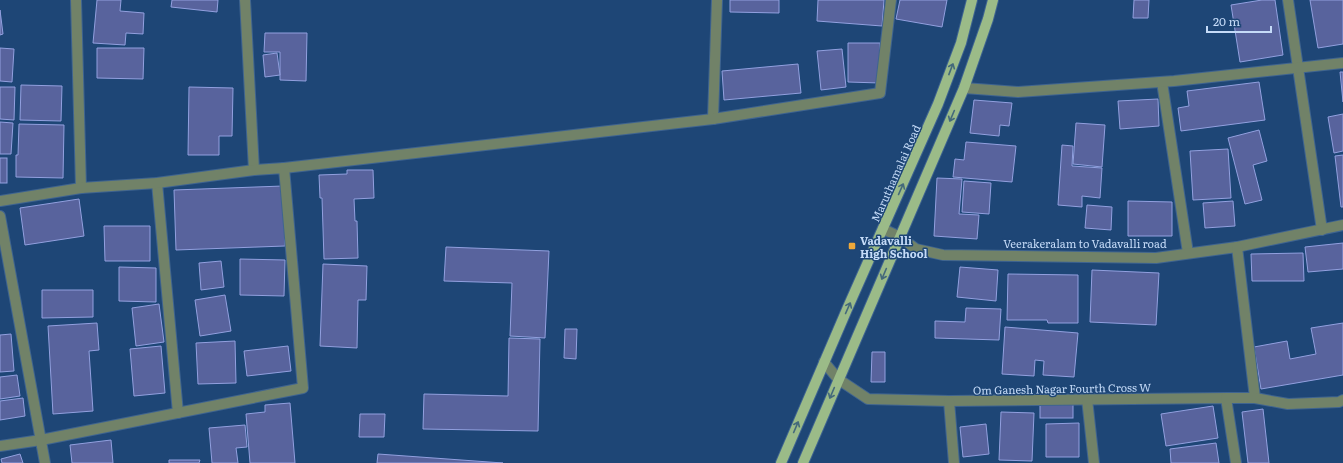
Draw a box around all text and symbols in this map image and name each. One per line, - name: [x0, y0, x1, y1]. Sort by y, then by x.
- scale bar: [1207, 8, 1271, 34]
- text: 20 m: [1213, 12, 1240, 30]
- one-way arrow: [948, 64, 956, 76]
- one-way arrow: [948, 109, 955, 121]
- street label: Maruthamalai Road: [866, 122, 924, 224]
- one-way arrow: [897, 183, 905, 195]
- place label: Vadavalli High School: [860, 232, 928, 261]
- street label: Veerakeralam to Vadavalli road: [1003, 235, 1167, 251]
- marker: Vadavalli High School: [847, 241, 857, 251]
- one-way arrow: [880, 267, 887, 279]
- one-way arrow: [844, 302, 852, 314]
- street label: Om Ganesh Nagar Fourth Cross W: [973, 378, 1151, 398]
- one-way arrow: [828, 387, 836, 399]
- one-way arrow: [793, 422, 800, 434]

